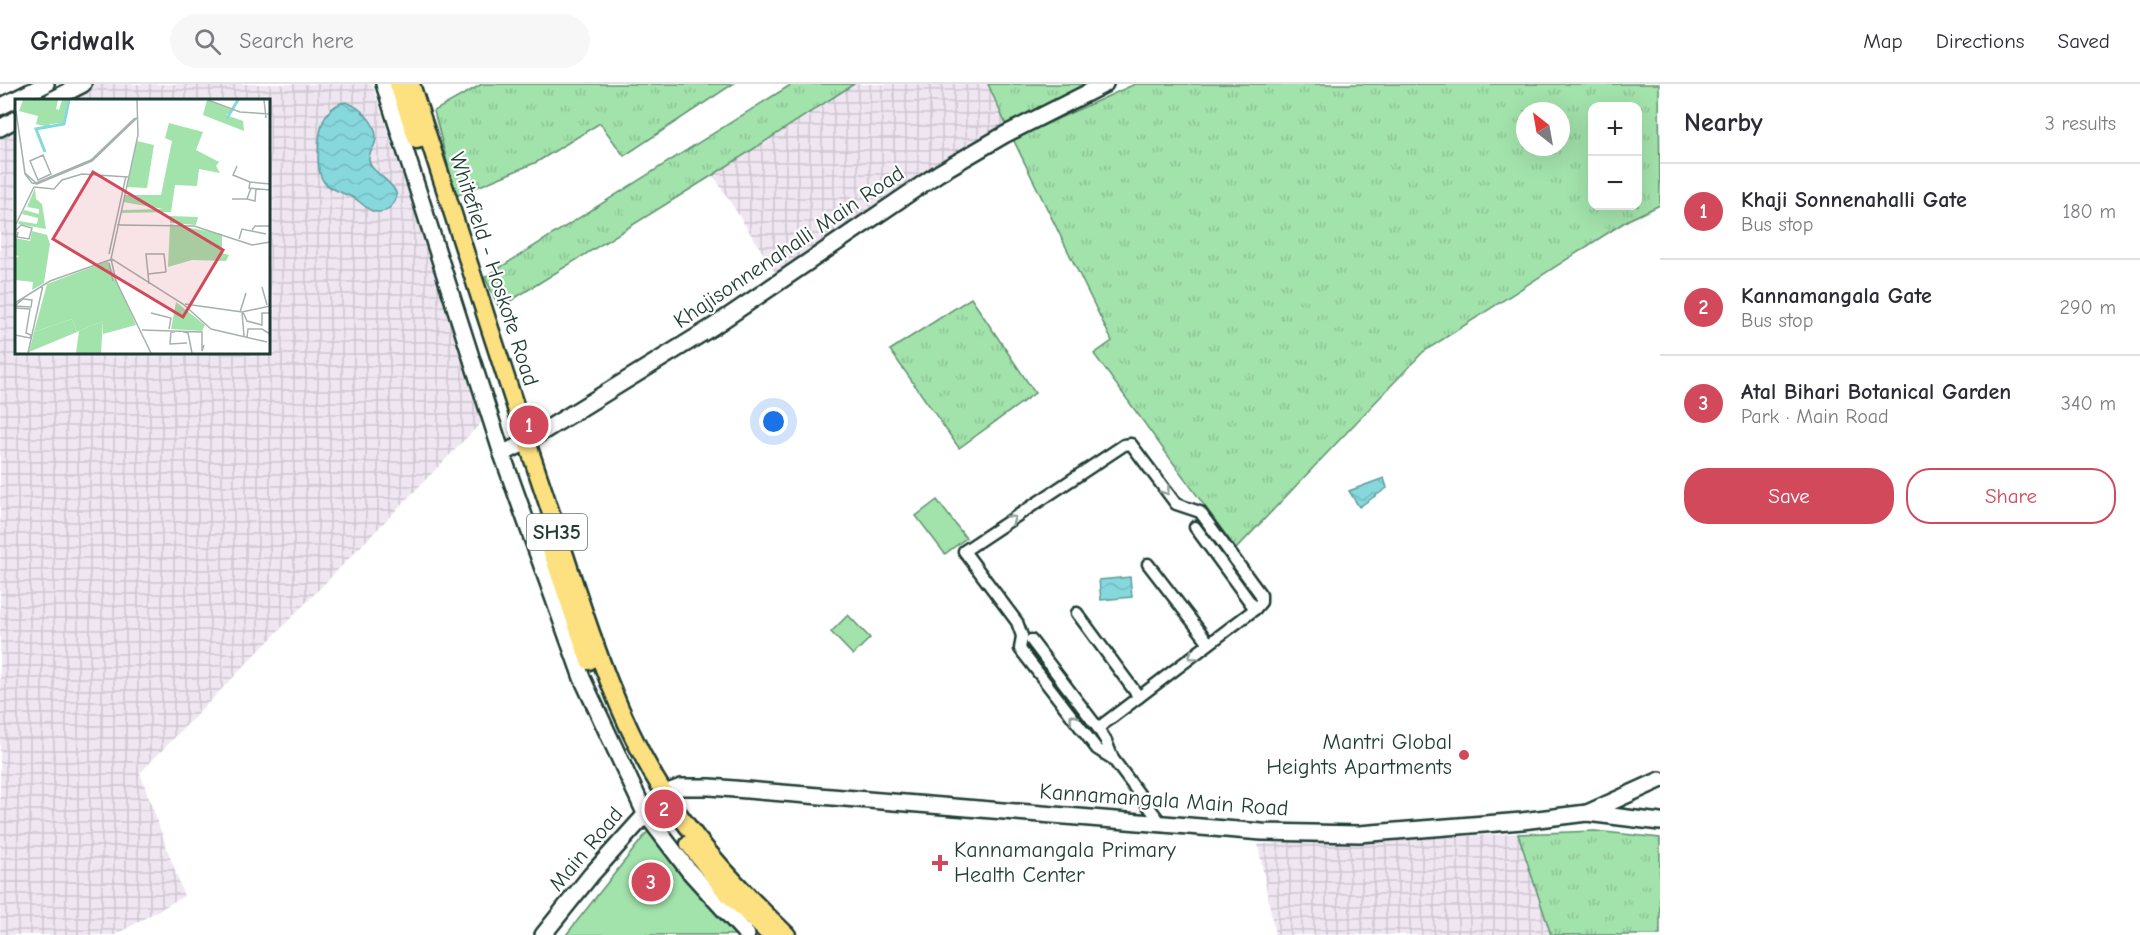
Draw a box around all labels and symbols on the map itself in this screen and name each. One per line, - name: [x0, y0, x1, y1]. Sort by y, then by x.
- inset map: [15, 99, 270, 354]
- north arrow: [1516, 102, 1570, 156]
- street label: Whitefield - Hoskote Road: [444, 149, 544, 389]
- street label: Khajisonnenahalli Main Road: [669, 160, 909, 334]
- pin: 1: [510, 402, 548, 448]
- your location: [759, 407, 788, 436]
- one-way arrow: [1159, 484, 1170, 495]
- road number: SH35: [527, 514, 587, 550]
- one-way arrow: [1006, 515, 1017, 526]
- one-way arrow: [1187, 649, 1198, 660]
- one-way arrow: [1069, 714, 1080, 725]
- place label: Mantri Global Heights Apartments: [1266, 729, 1452, 780]
- marker: Mantri Global Heights Apartments: [1457, 748, 1471, 762]
- street label: Kannamangala Main Road: [1039, 778, 1289, 822]
- pin: 2: [644, 786, 684, 832]
- street label: Main Road: [543, 802, 629, 896]
- place label: Kannamangala Primary Health Center: [954, 837, 1176, 888]
- marker: Kannamangala Primary Health Center: [931, 854, 949, 872]
- pin: 3: [632, 860, 670, 904]

